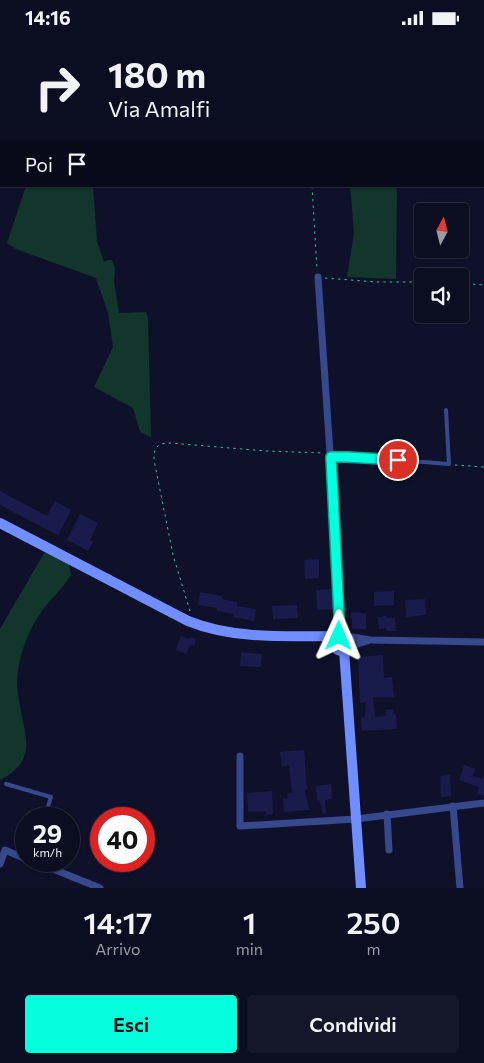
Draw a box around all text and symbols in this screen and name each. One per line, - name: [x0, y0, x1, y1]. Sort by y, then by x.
- text: 14:16: [25, 6, 71, 29]
- text: 180 m: [108, 52, 206, 95]
- icon: right: [25, 55, 90, 120]
- text: Via Amalfi: [108, 95, 210, 122]
- icon: arrive: [63, 150, 91, 178]
- text: Poi: [25, 153, 53, 176]
- north arrow: [414, 203, 469, 257]
- map controls: [414, 203, 469, 323]
- button: sound: [414, 268, 469, 323]
- pin: [377, 439, 419, 481]
- icon: arrive: [384, 446, 412, 474]
- position arrow: [312, 609, 364, 661]
- speed limit sign: 40: [90, 807, 155, 872]
- text: 29: [33, 818, 62, 848]
- text: km/h: [33, 845, 62, 859]
- text: 14:17: [83, 903, 152, 940]
- text: 1: [243, 903, 256, 940]
- text: 250: [346, 903, 401, 940]
- text: Arrivo: [95, 939, 141, 958]
- text: min: [236, 939, 263, 958]
- text: m: [366, 939, 380, 958]
- button: Esci: [25, 995, 237, 1053]
- button: Condividi: [247, 995, 459, 1053]

